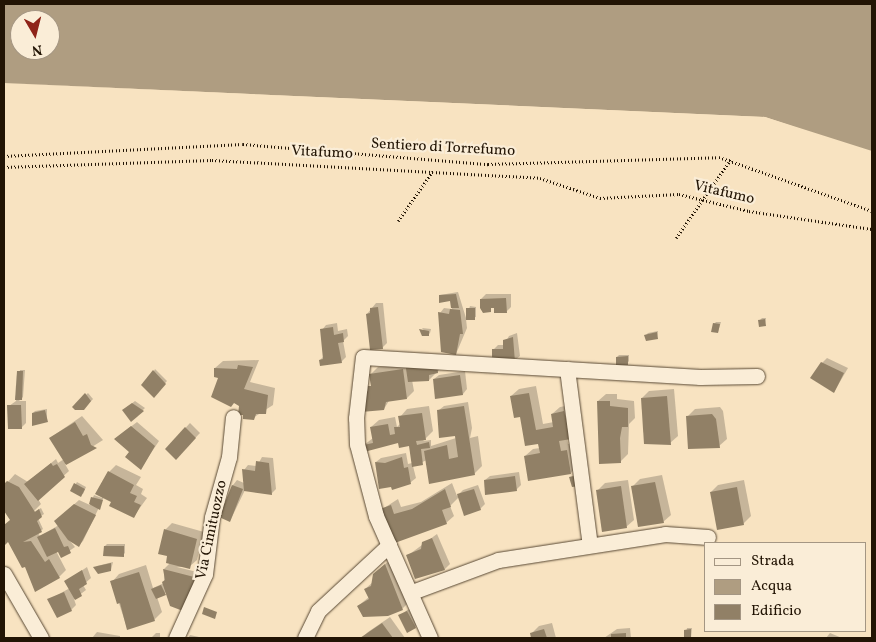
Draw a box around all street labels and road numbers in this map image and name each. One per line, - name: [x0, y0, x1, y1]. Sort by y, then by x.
- street label: Sentiero di Torrefumo: [370, 135, 516, 161]
- street label: Vitafumo: [291, 142, 353, 164]
- street label: Vitafumo: [692, 177, 756, 209]
- street label: Via Cimituozzo: [193, 479, 231, 581]

